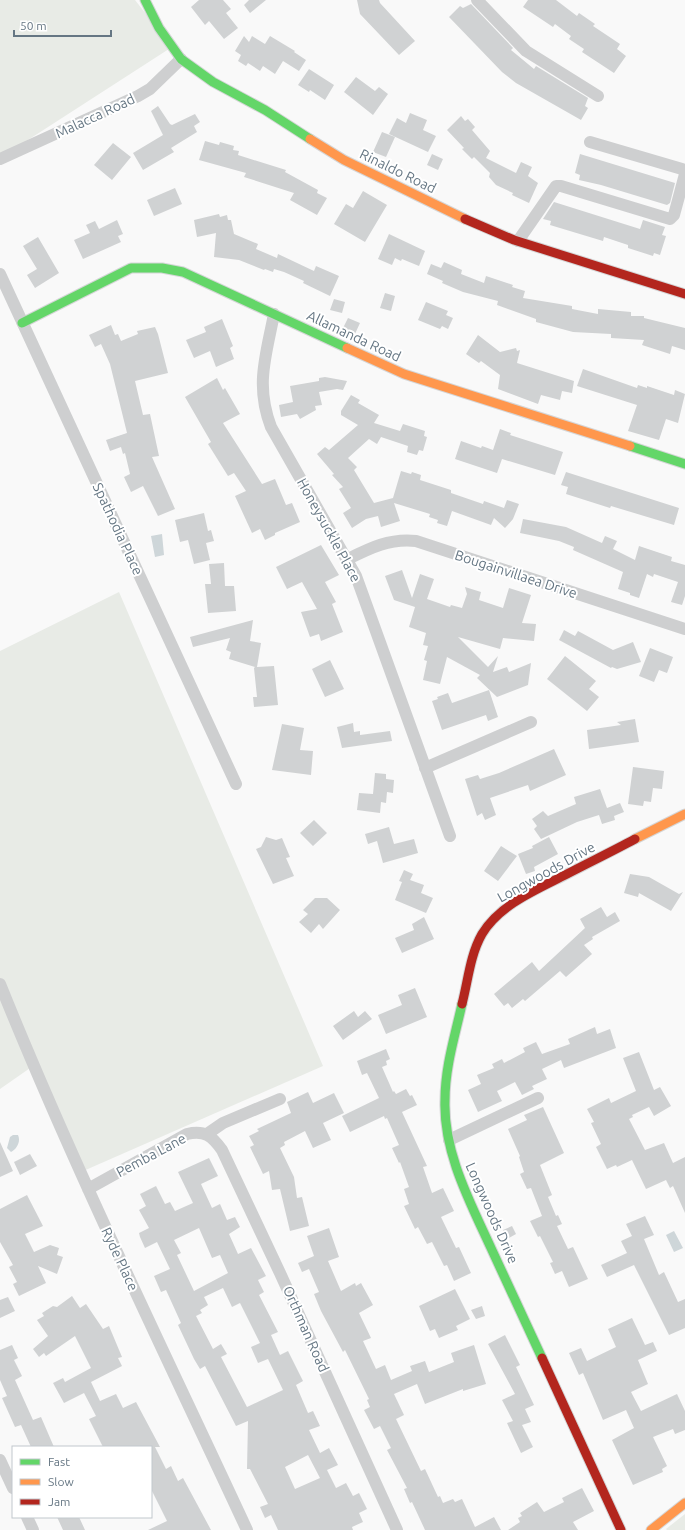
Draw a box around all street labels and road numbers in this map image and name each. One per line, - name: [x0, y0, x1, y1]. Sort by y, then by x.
- street label: Malacca Road: [53, 91, 137, 141]
- street label: Rinaldo Road: [357, 146, 439, 196]
- street label: Allamanda Road: [304, 307, 404, 365]
- street label: Honeysuckle Place: [294, 475, 364, 585]
- street label: Spathodia Place: [90, 480, 146, 578]
- street label: Bougainvillaea Drive: [453, 547, 579, 601]
- street label: Longwoods Drive: [494, 839, 598, 905]
- street label: Pemba Lane: [113, 1130, 189, 1180]
- street label: Longwoods Drive: [462, 1160, 522, 1266]
- street label: Ryde Place: [98, 1225, 142, 1293]
- street label: Orthman Road: [280, 1284, 332, 1374]

